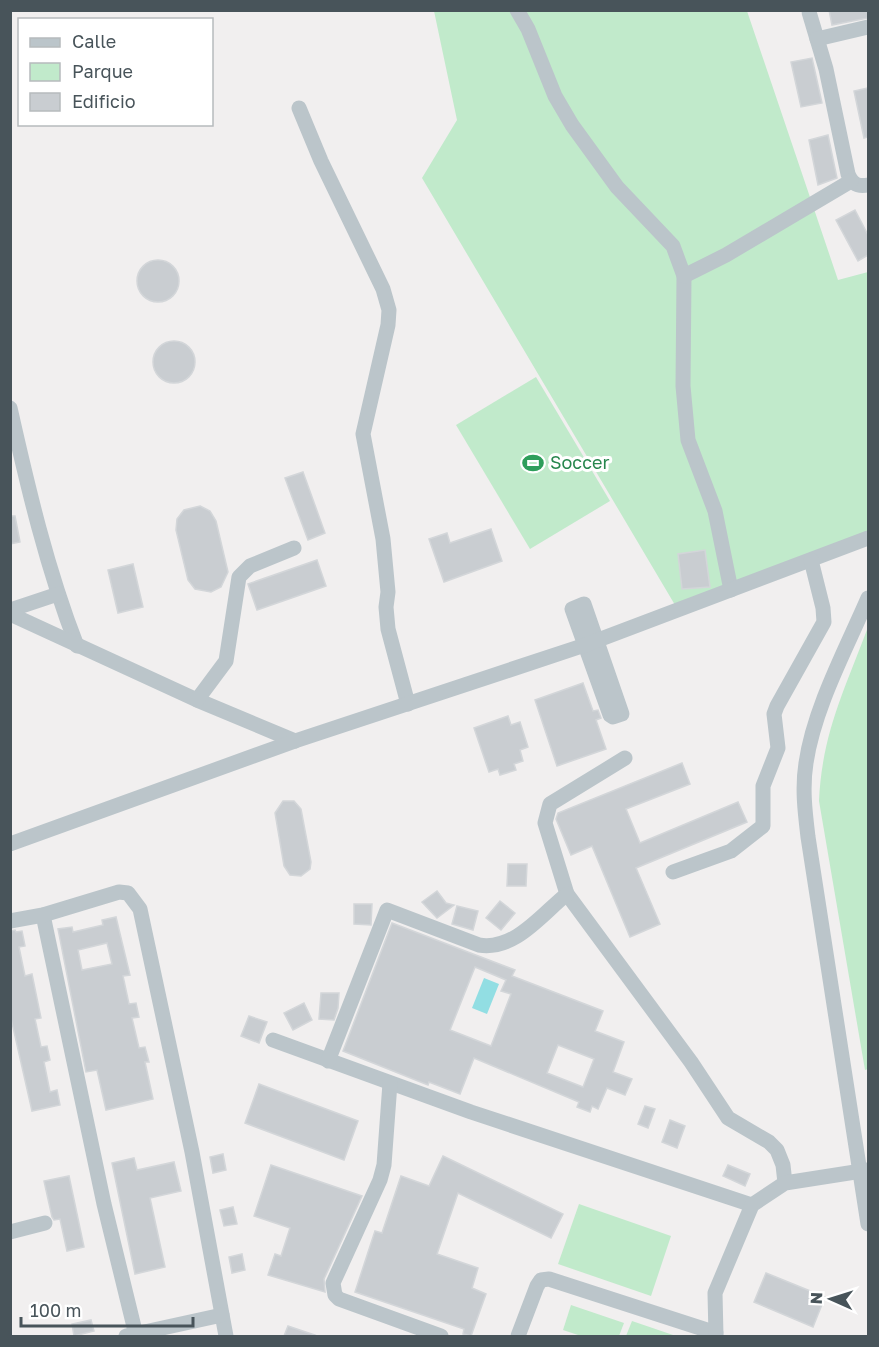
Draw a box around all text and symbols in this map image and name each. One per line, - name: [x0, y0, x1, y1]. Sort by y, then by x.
- legend: [18, 18, 213, 126]
- text: Calle: [72, 30, 116, 52]
- text: Parque: [72, 60, 133, 82]
- text: Edificio: [72, 90, 136, 112]
- sports icon: Soccer: [521, 451, 545, 475]
- place label: Soccer: [550, 451, 609, 473]
- north arrow: [801, 1269, 861, 1329]
- scale bar: [21, 1290, 194, 1328]
- text: N: [806, 1292, 826, 1305]
- text: 100 m: [30, 1299, 81, 1321]

